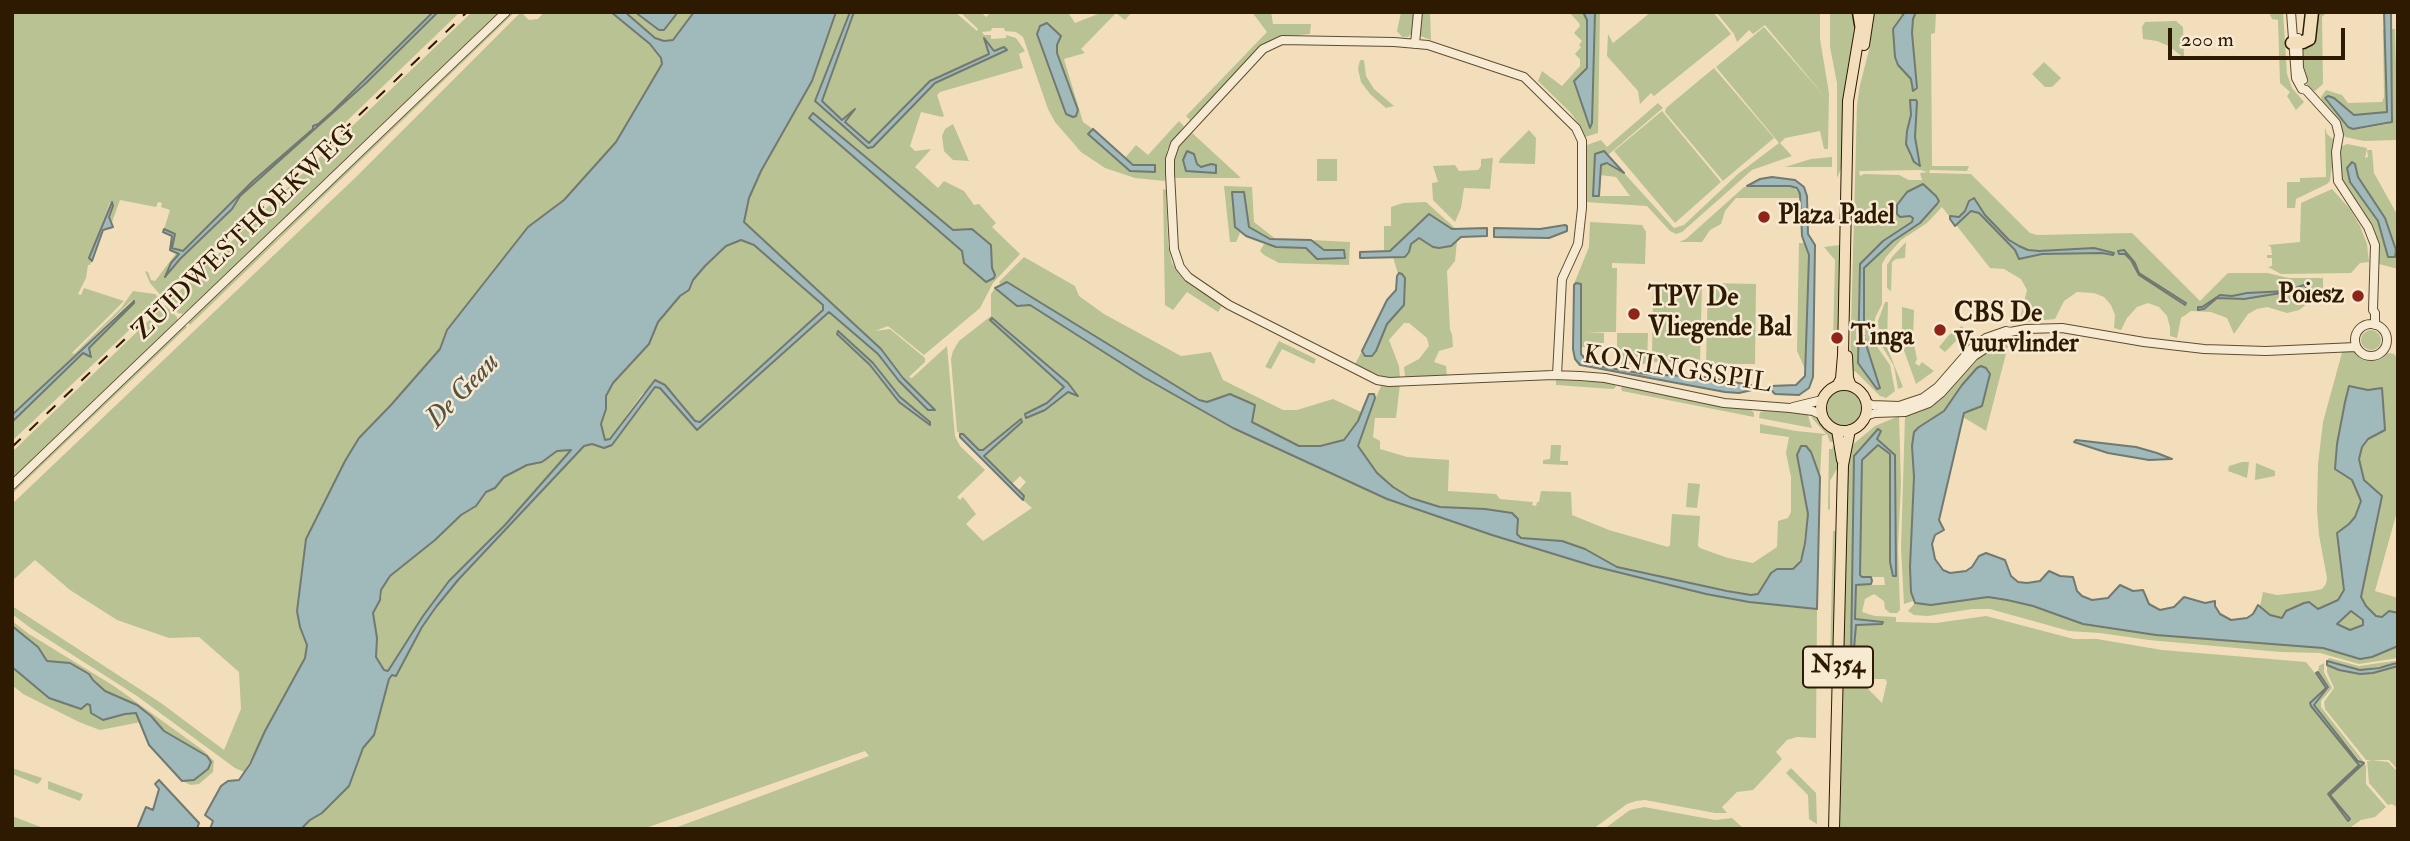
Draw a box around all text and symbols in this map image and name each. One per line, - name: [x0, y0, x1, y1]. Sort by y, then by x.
- scale bar: [2172, 14, 2349, 58]
- text: 200 m: [2181, 26, 2234, 53]
- street label: ZUIDWESTHOEKWEG: [127, 120, 363, 348]
- place label: Plaza Padel: [1778, 201, 1895, 233]
- marker: Plaza Padel: [1756, 209, 1772, 225]
- place label: Poiesz: [2278, 280, 2344, 312]
- place label: TPV De Vliegende Bal: [1648, 283, 1792, 344]
- marker: Poiesz: [2350, 288, 2366, 304]
- place label: CBS De Vuurvlinder: [1954, 299, 2079, 360]
- marker: TPV De Vliegende Bal: [1626, 306, 1642, 322]
- place label: Tinga: [1851, 322, 1914, 354]
- marker: CBS De Vuurvlinder: [1932, 322, 1948, 338]
- marker: Tinga: [1829, 330, 1845, 346]
- street label: KONINGSSPIL: [1581, 341, 1773, 401]
- water label: De Geau: [420, 347, 508, 437]
- road number: N354: [1803, 646, 1873, 688]

